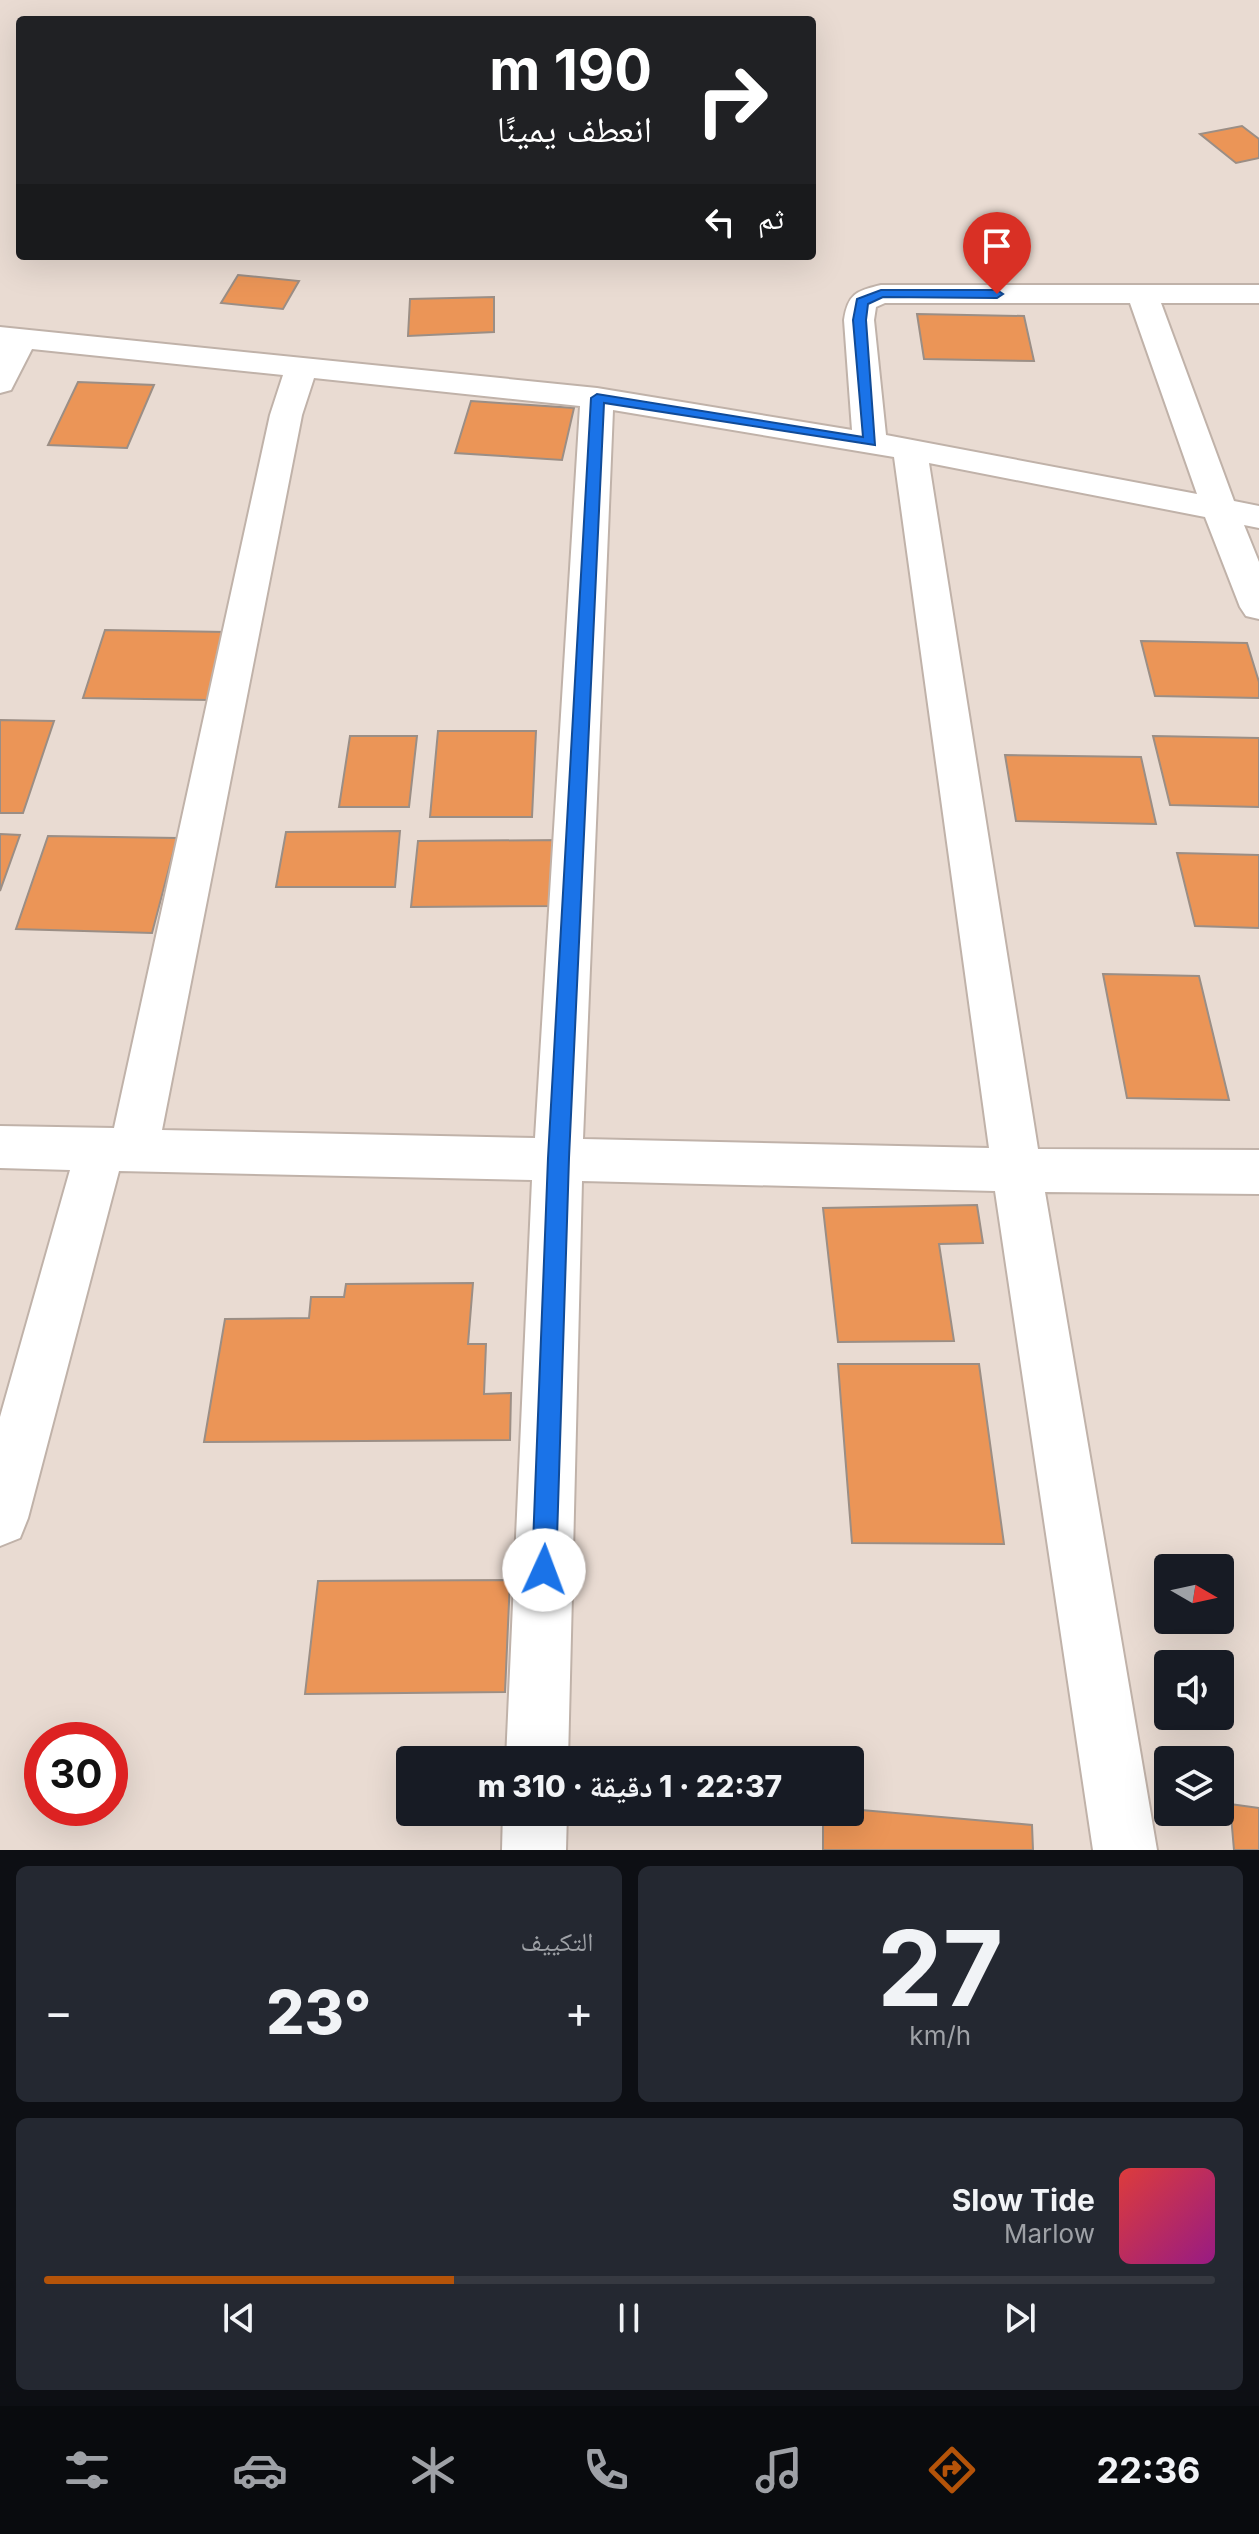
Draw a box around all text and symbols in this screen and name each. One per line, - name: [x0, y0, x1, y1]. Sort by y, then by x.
- text: 190 m: [489, 36, 652, 104]
- icon: right: [680, 48, 784, 152]
- text: انعطف يمينًا: [497, 107, 652, 151]
- icon: left: [698, 200, 742, 244]
- text: ثم: [758, 200, 784, 236]
- pin: [963, 212, 1031, 294]
- icon: arrive: [975, 224, 1019, 268]
- position arrow: [502, 1528, 586, 1612]
- north arrow: [1154, 1554, 1234, 1634]
- map controls: [1154, 1554, 1234, 1826]
- button: sound: [1154, 1650, 1234, 1730]
- speed limit sign: 30: [24, 1722, 128, 1826]
- button: layers: [1154, 1746, 1234, 1826]
- text: 22:37 · 1 دقيقة · 310 m: [478, 1768, 782, 1804]
- text: 27: [877, 1905, 1003, 2031]
- text: التكييف: [521, 1926, 594, 1957]
- text: 23°: [266, 1976, 371, 2048]
- text: −: [44, 1985, 73, 2039]
- text: +: [564, 1985, 594, 2039]
- text: km/h: [909, 2020, 971, 2051]
- text: Slow Tide: [952, 2182, 1095, 2218]
- text: Marlow: [1004, 2218, 1095, 2249]
- icon: previous: [217, 2296, 261, 2340]
- icon: pause: [607, 2296, 651, 2340]
- icon: next: [998, 2296, 1042, 2340]
- icon: filters: [59, 2442, 115, 2498]
- icon: car: [232, 2442, 288, 2498]
- icon: climate: [405, 2442, 461, 2498]
- icon: phone: [578, 2442, 634, 2498]
- icon: music: [751, 2442, 807, 2498]
- icon: directions: [924, 2442, 980, 2498]
- text: 22:36: [1097, 2448, 1201, 2492]

